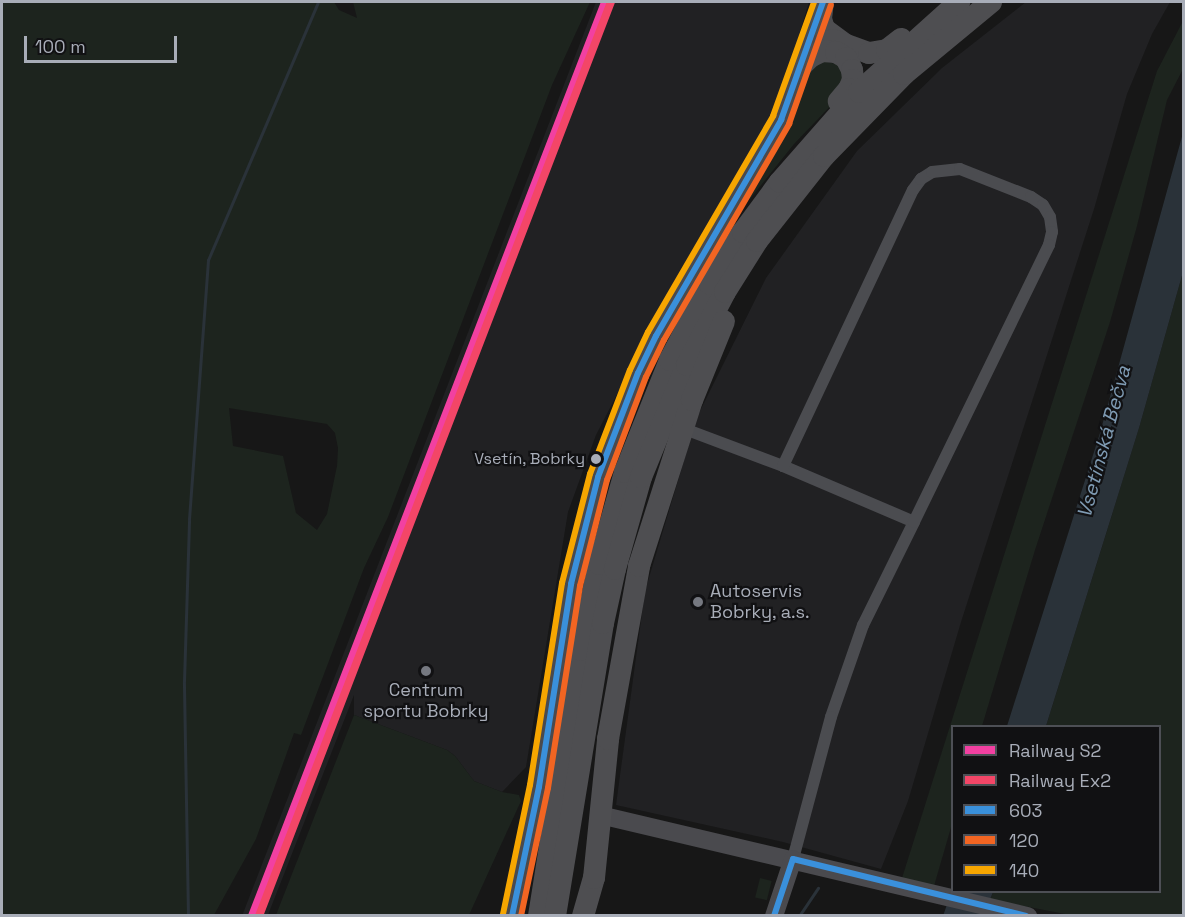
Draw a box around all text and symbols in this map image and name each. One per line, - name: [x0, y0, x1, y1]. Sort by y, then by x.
- scale bar: [27, 24, 180, 62]
- text: 100 m: [35, 35, 86, 58]
- water label: Vsetínská Bečva: [1072, 363, 1136, 521]
- place label: Vsetín, Bobrky: [474, 449, 585, 469]
- marker: Vsetín, Bobrky: [590, 453, 602, 465]
- place label: Autoservis Bobrky, a.s.: [710, 581, 810, 624]
- marker: Autoservis Bobrky, a.s.: [691, 595, 705, 609]
- marker: Centrum sportu Bobrky: [419, 664, 433, 678]
- place label: Centrum sportu Bobrky: [363, 680, 489, 722]
- legend: [951, 725, 1161, 893]
- text: Railway S2: [1009, 739, 1101, 762]
- text: Railway Ex2: [1009, 769, 1111, 792]
- text: 603: [1009, 799, 1042, 822]
- text: 120: [1009, 829, 1039, 852]
- text: 140: [1009, 859, 1039, 882]

